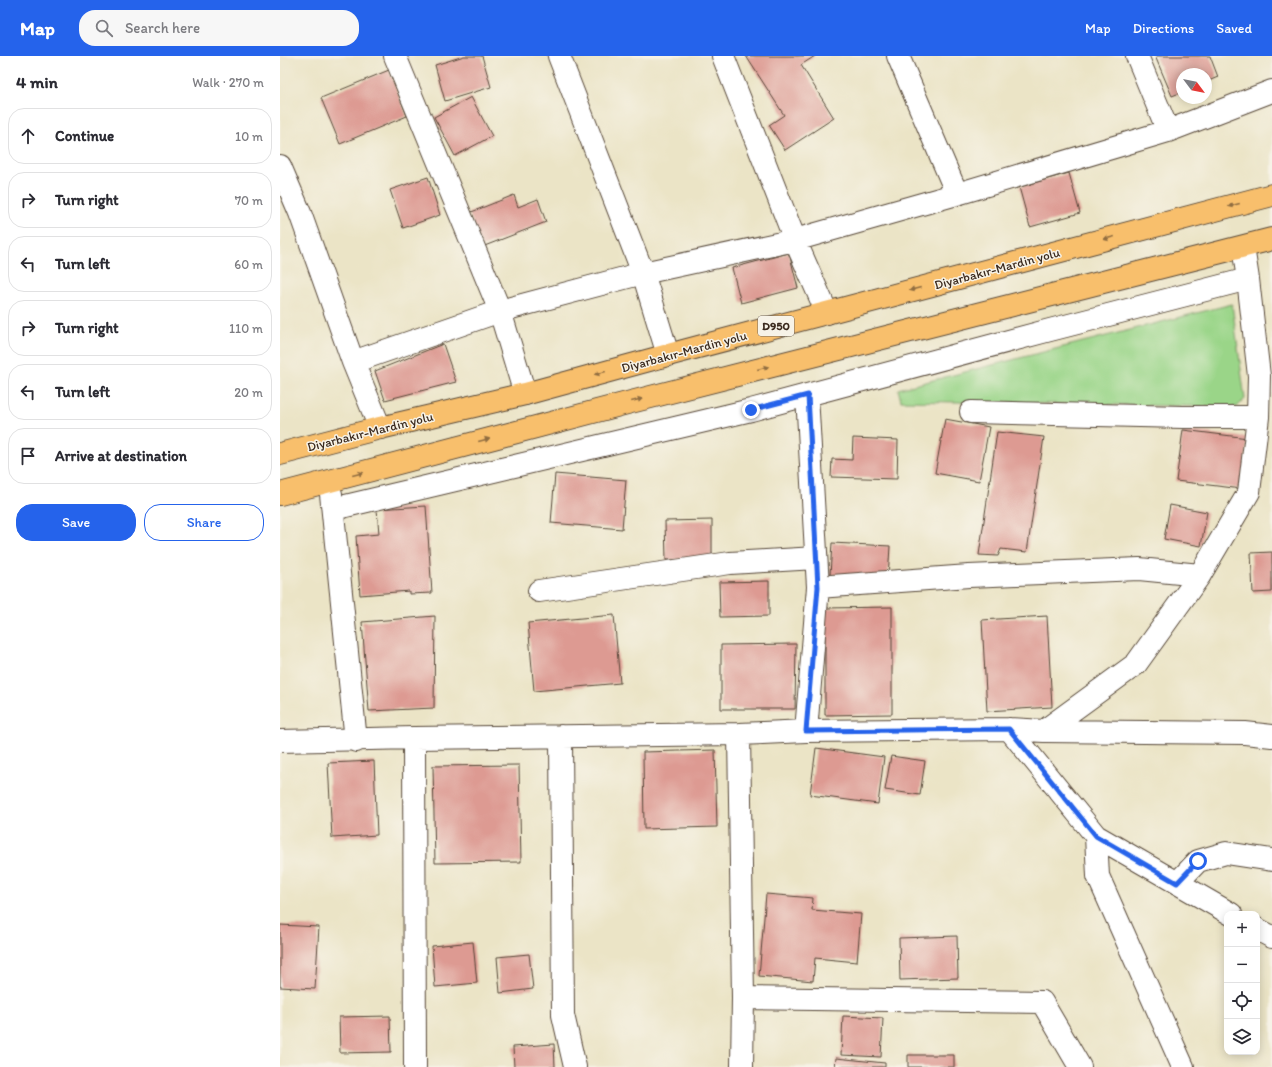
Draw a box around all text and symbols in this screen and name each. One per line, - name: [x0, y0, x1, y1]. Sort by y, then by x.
- search box: [79, 10, 359, 46]
- text: Map: [20, 17, 55, 40]
- icon: search: [93, 17, 115, 39]
- text: Search here: [125, 19, 200, 37]
- text: Map: [1085, 20, 1111, 37]
- text: Directions: [1133, 20, 1194, 37]
- text: Saved: [1216, 20, 1252, 37]
- north arrow: [1176, 68, 1212, 104]
- text: 4 min: [16, 72, 58, 92]
- text: Walk · 270 m: [192, 75, 264, 90]
- icon: ahead: [17, 125, 39, 147]
- text: Continue: [55, 127, 114, 145]
- text: 10 m: [235, 129, 263, 144]
- icon: right: [17, 189, 39, 211]
- text: Turn right: [55, 191, 119, 209]
- text: 70 m: [235, 193, 263, 208]
- one-way arrow: [1228, 202, 1241, 208]
- one-way arrow: [1102, 235, 1114, 241]
- street label: Diyarbakır-Mardin yolu: [933, 244, 1062, 292]
- icon: left: [17, 253, 39, 275]
- text: Turn left: [55, 255, 110, 273]
- text: 60 m: [234, 257, 263, 272]
- one-way arrow: [909, 286, 921, 292]
- road number: D950: [758, 316, 794, 336]
- icon: right: [17, 317, 39, 339]
- text: Turn right: [55, 319, 119, 337]
- text: 110 m: [229, 321, 263, 336]
- street label: Diyarbakır-Mardin yolu: [620, 327, 749, 375]
- one-way arrow: [757, 365, 769, 371]
- one-way arrow: [594, 370, 606, 376]
- icon: left: [17, 381, 39, 403]
- text: Turn left: [55, 383, 110, 401]
- text: 20 m: [234, 385, 263, 400]
- one-way arrow: [631, 397, 643, 403]
- route end: [742, 401, 760, 419]
- street label: Diyarbakır-Mardin yolu: [306, 409, 435, 454]
- one-way arrow: [478, 437, 490, 443]
- icon: arrive: [17, 445, 39, 467]
- text: Arrive at destination: [55, 447, 187, 465]
- one-way arrow: [353, 471, 365, 477]
- button: Save: [16, 504, 136, 541]
- button: Share: [144, 504, 264, 541]
- route start: [1189, 852, 1207, 870]
- map controls: [1224, 911, 1260, 1055]
- button: +: [1224, 911, 1260, 947]
- button: −: [1224, 947, 1260, 983]
- button: locate: [1224, 983, 1260, 1019]
- button: layers: [1224, 1019, 1260, 1055]

